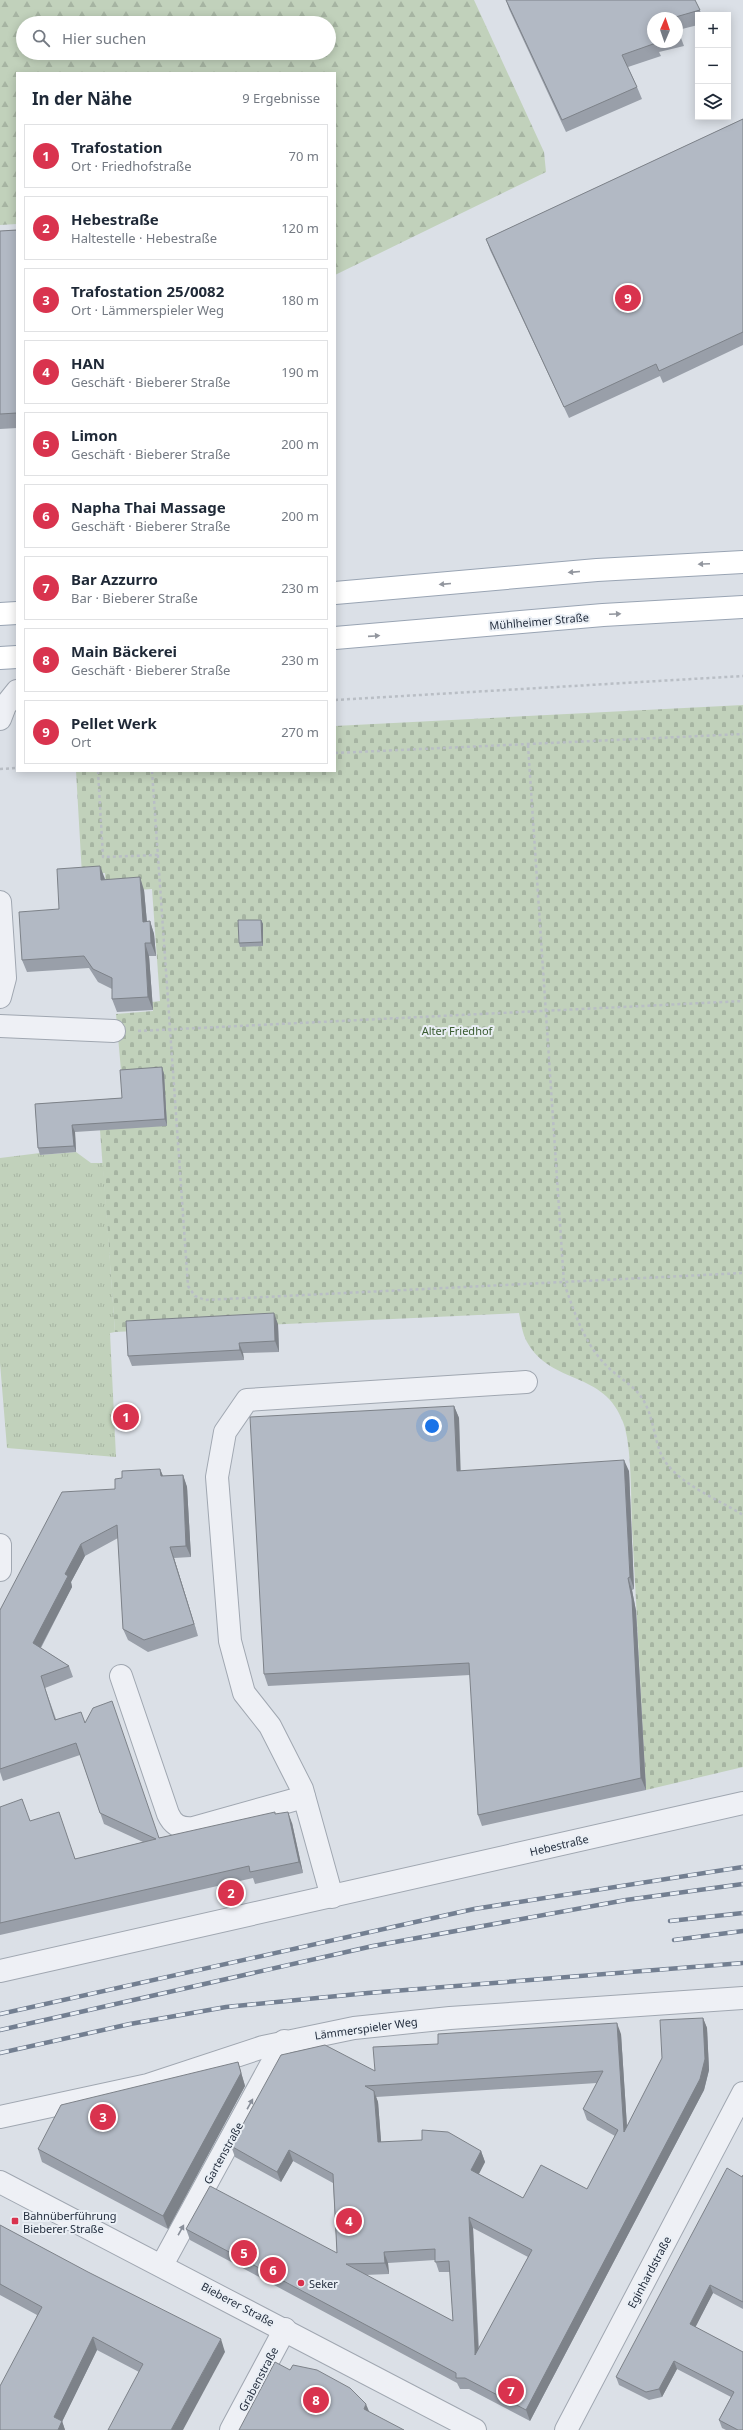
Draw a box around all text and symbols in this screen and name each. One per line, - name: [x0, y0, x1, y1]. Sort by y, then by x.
- north arrow: [647, 12, 683, 48]
- map controls: [695, 12, 731, 120]
- button: +: [695, 12, 731, 48]
- search box: [16, 16, 336, 60]
- icon: search: [30, 27, 52, 49]
- text: Hier suchen: [62, 28, 146, 48]
- button: −: [695, 48, 731, 84]
- button: layers: [695, 84, 731, 120]
- text: In der Nähe: [32, 87, 132, 110]
- text: 9 Ergebnisse: [242, 89, 320, 107]
- text: Trafostation: [71, 137, 163, 157]
- text: 1: [42, 147, 50, 165]
- text: 70 m: [289, 147, 319, 165]
- text: Ort · Friedhofstraße: [71, 157, 191, 175]
- text: Hebestraße: [71, 209, 159, 229]
- text: 2: [42, 219, 50, 237]
- text: 120 m: [281, 219, 319, 237]
- text: Haltestelle · Hebestraße: [71, 229, 217, 247]
- text: Trafostation 25/0082: [71, 281, 224, 301]
- pin: 9: [615, 283, 641, 313]
- text: 3: [42, 291, 50, 309]
- text: 180 m: [281, 291, 319, 309]
- text: Ort · Lämmerspieler Weg: [71, 301, 224, 319]
- text: HAN: [71, 353, 105, 373]
- text: 4: [42, 363, 50, 381]
- text: 190 m: [281, 363, 319, 381]
- text: Geschäft · Bieberer Straße: [71, 373, 230, 391]
- text: Limon: [71, 425, 118, 445]
- text: 5: [42, 435, 50, 453]
- text: 200 m: [281, 435, 319, 453]
- text: Geschäft · Bieberer Straße: [71, 445, 230, 463]
- text: Napha Thai Massage: [71, 497, 226, 517]
- text: 6: [42, 507, 50, 525]
- text: 200 m: [281, 507, 319, 525]
- text: Geschäft · Bieberer Straße: [71, 517, 230, 535]
- one-way arrow: [698, 560, 710, 567]
- text: Bar Azzurro: [71, 569, 158, 589]
- one-way arrow: [568, 569, 580, 576]
- text: 7: [42, 579, 50, 597]
- text: 230 m: [281, 579, 319, 597]
- one-way arrow: [439, 580, 451, 587]
- text: Bar · Bieberer Straße: [71, 589, 198, 607]
- street label: Mühlheimer Straße: [489, 609, 589, 633]
- one-way arrow: [609, 611, 621, 618]
- one-way arrow: [368, 632, 380, 639]
- text: Main Bäckerei: [71, 641, 177, 661]
- text: 8: [42, 651, 50, 669]
- text: 230 m: [281, 651, 319, 669]
- text: Geschäft · Bieberer Straße: [71, 661, 230, 679]
- text: Pellet Werk: [71, 713, 157, 733]
- text: 9: [42, 723, 50, 741]
- text: 270 m: [281, 723, 319, 741]
- text: Ort: [71, 733, 91, 751]
- park label: Alter Friedhof: [422, 1023, 494, 1038]
- pin: 1: [113, 1402, 139, 1432]
- your location: [422, 1416, 442, 1436]
- street label: Hebestraße: [528, 1831, 590, 1859]
- pin: 2: [218, 1878, 244, 1908]
- street label: Lämmerspieler Weg: [314, 2013, 418, 2043]
- one-way arrow: [247, 2098, 253, 2110]
- pin: 3: [90, 2102, 116, 2132]
- street label: Gartenstraße: [200, 2119, 246, 2187]
- pin: 4: [336, 2206, 362, 2236]
- place label: Bahnüberführung Bieberer Straße: [23, 2208, 117, 2236]
- marker: Bahnüberführung Bieberer Straße: [10, 2216, 20, 2226]
- one-way arrow: [177, 2225, 184, 2236]
- street label: Eginhardstraße: [624, 2233, 674, 2311]
- pin: 5: [231, 2238, 257, 2268]
- pin: 6: [260, 2255, 286, 2285]
- place label: Seker: [309, 2276, 338, 2291]
- street label: Bieberer Straße: [199, 2278, 277, 2330]
- marker: Seker: [296, 2278, 306, 2288]
- street label: Grabenstraße: [235, 2344, 281, 2414]
- pin: 7: [498, 2376, 524, 2406]
- pin: 8: [303, 2385, 329, 2415]

